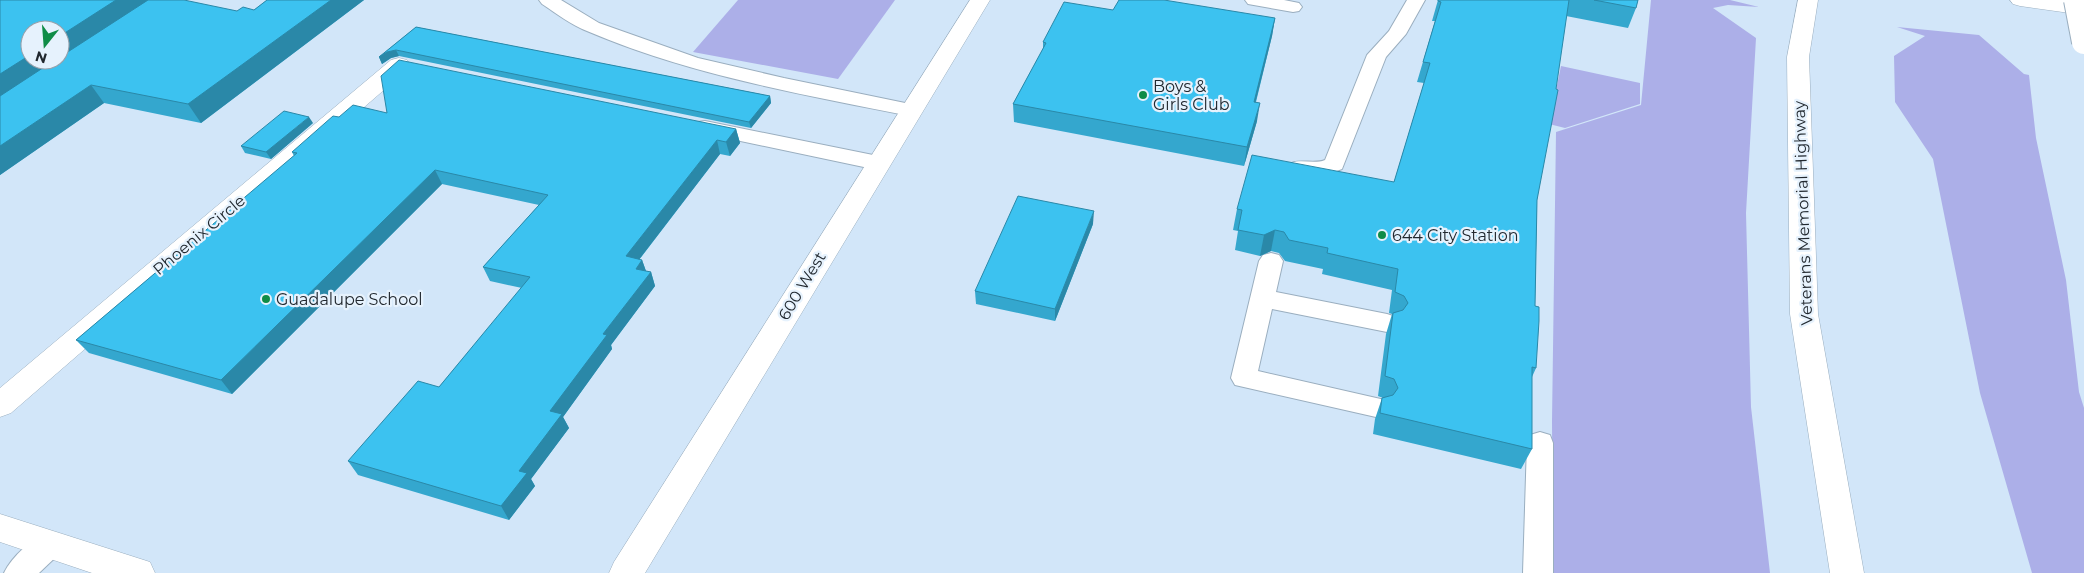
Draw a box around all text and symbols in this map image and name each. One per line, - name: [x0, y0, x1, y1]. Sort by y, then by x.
- north arrow: [20, 20, 70, 70]
- text: N: [33, 47, 49, 68]
- place label: Boys & Girls Club: [1153, 77, 1230, 114]
- marker: Boys & Girls Club: [1137, 89, 1149, 101]
- street label: Veterans Memorial Highway: [1790, 100, 1816, 326]
- street label: Phoenix Circle: [149, 191, 249, 279]
- place label: 644 City Station: [1392, 226, 1519, 245]
- marker: 644 City Station: [1376, 229, 1388, 241]
- street label: 600 West: [774, 248, 830, 323]
- place label: Guadalupe School: [276, 290, 423, 309]
- marker: Guadalupe School: [260, 293, 272, 305]

